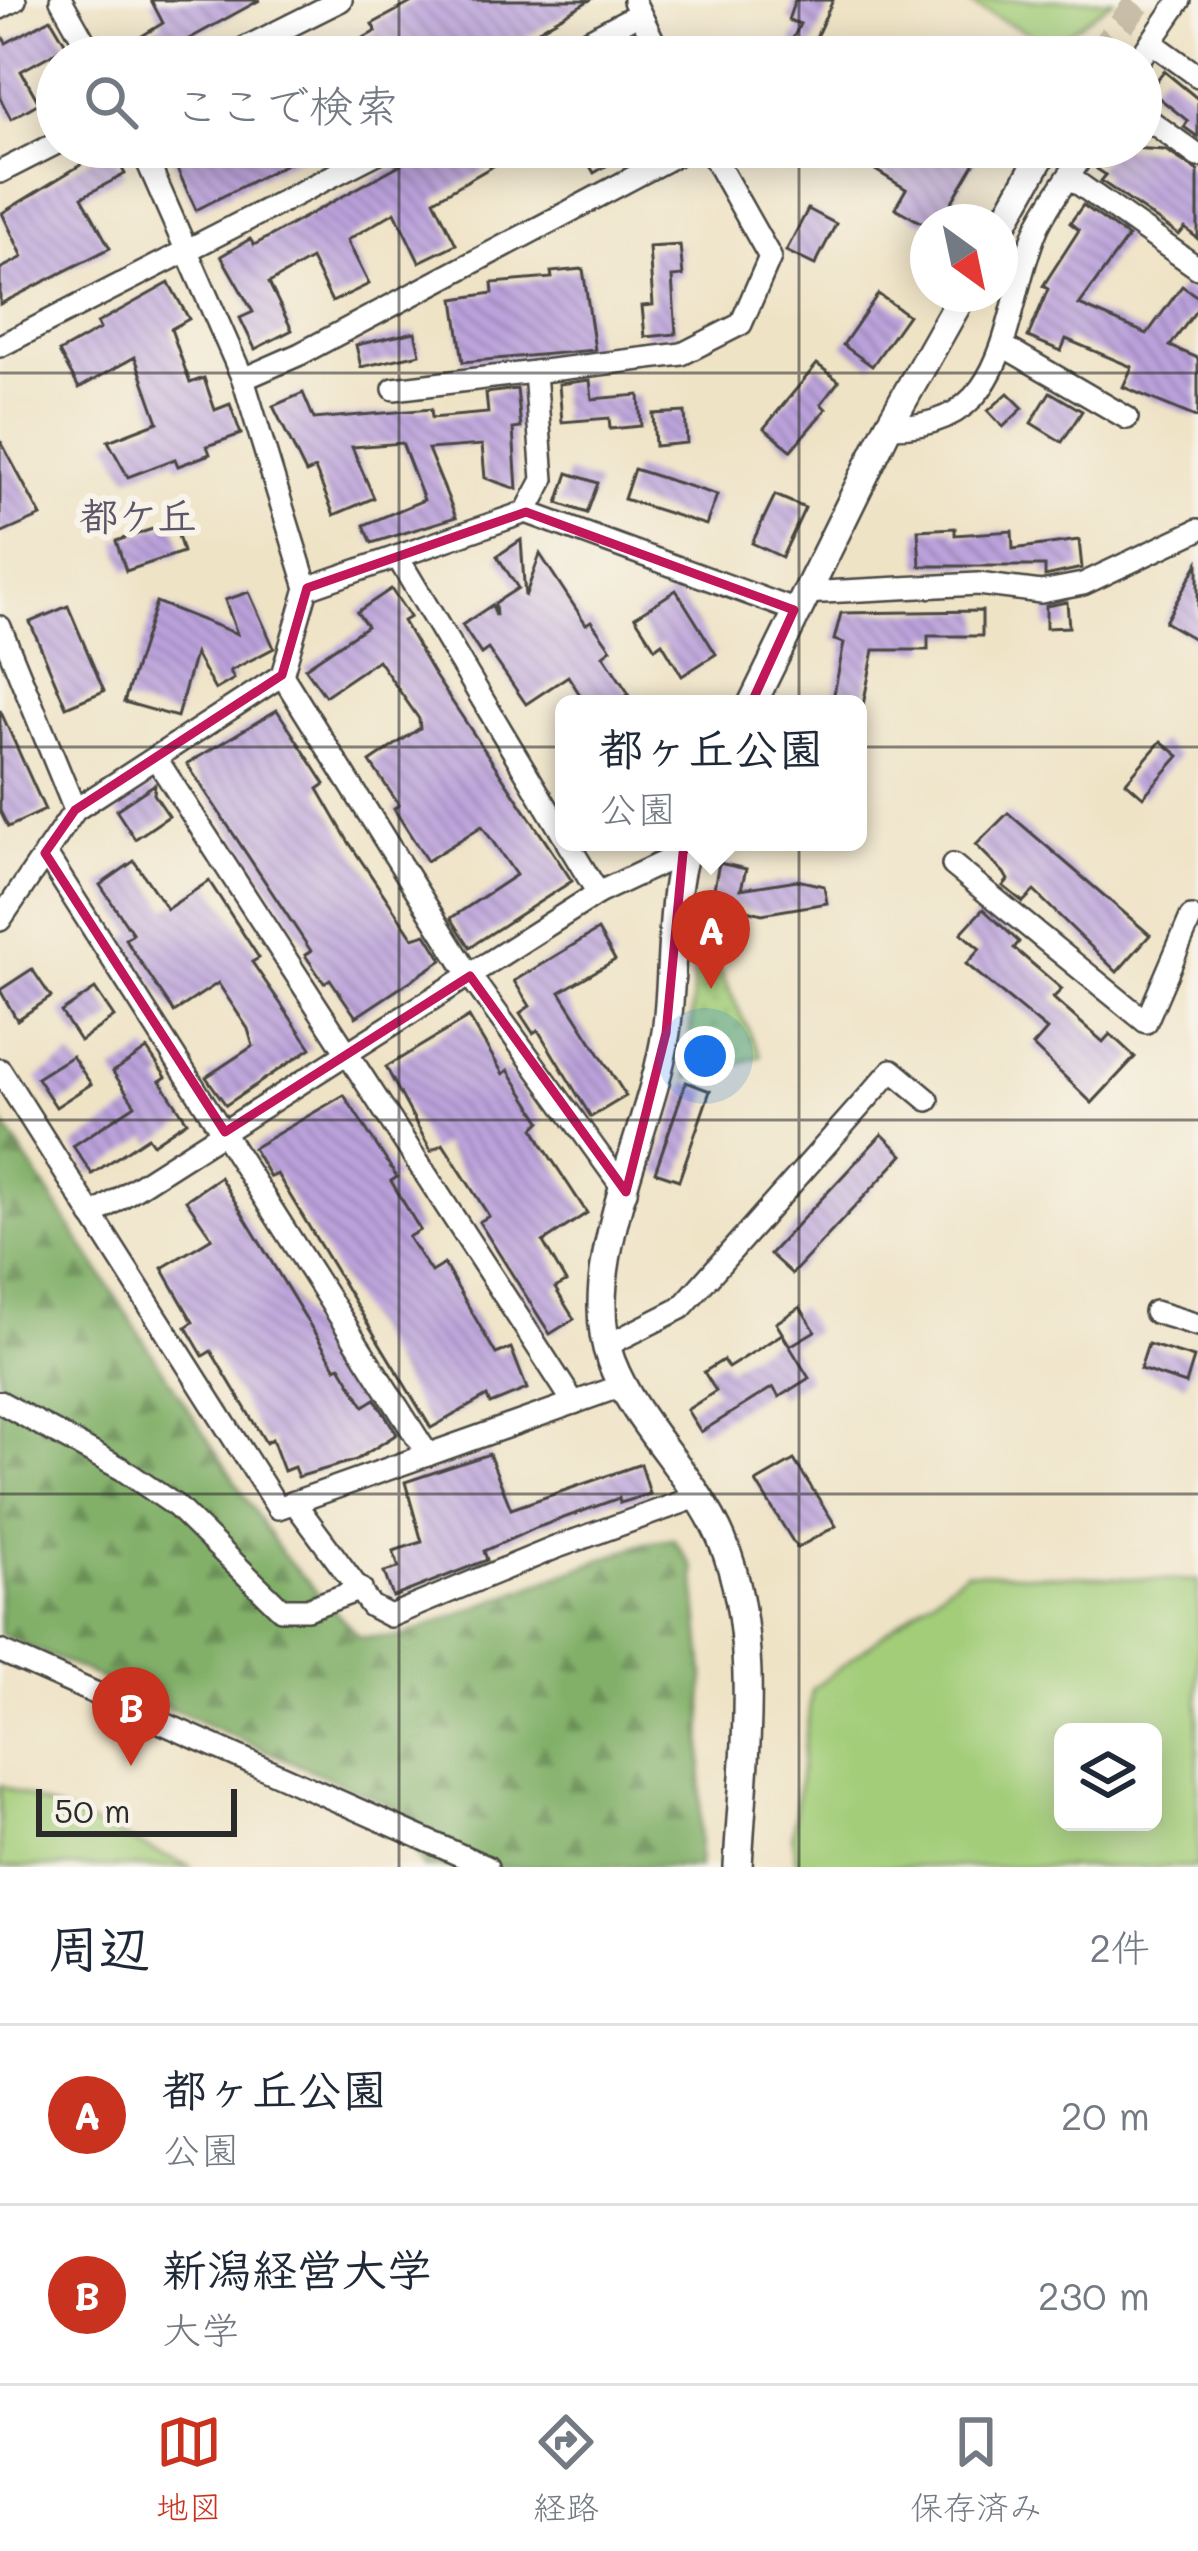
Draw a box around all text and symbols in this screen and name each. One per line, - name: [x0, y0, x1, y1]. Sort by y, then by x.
- search box: [36, 36, 1162, 168]
- icon: search: [78, 69, 144, 135]
- text: ここで検索: [174, 75, 399, 133]
- north arrow: [910, 204, 1018, 312]
- district label: 都ケ丘: [79, 489, 197, 540]
- popup: [555, 695, 867, 851]
- text: 都ヶ丘公園: [598, 718, 824, 776]
- text: 公園: [598, 782, 677, 833]
- pin: A: [672, 890, 750, 989]
- your location: [675, 1026, 735, 1086]
- pin: B: [92, 1667, 170, 1766]
- map controls: [1054, 1723, 1162, 1831]
- button: layers: [1054, 1723, 1162, 1831]
- scale bar: [36, 1783, 237, 1836]
- text: 50 m: [54, 1788, 130, 1831]
- text: 周辺: [48, 1913, 150, 1980]
- text: 2件: [1089, 1921, 1150, 1972]
- text: 都ヶ丘公園: [162, 2059, 387, 2117]
- text: A: [73, 2089, 101, 2140]
- text: 20 m: [1061, 2089, 1150, 2140]
- text: 公園: [162, 2123, 240, 2174]
- text: 新潟経営大学: [162, 2239, 432, 2297]
- text: B: [74, 2269, 100, 2320]
- text: 230 m: [1038, 2269, 1150, 2320]
- text: 大学: [162, 2303, 240, 2354]
- tab: 地図: [156, 2409, 222, 2529]
- tab: 経路: [533, 2409, 599, 2529]
- tab: 保存済み: [910, 2409, 1042, 2529]

